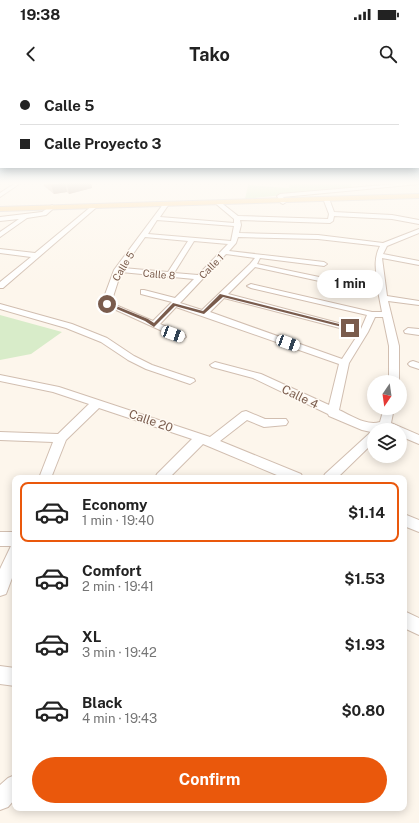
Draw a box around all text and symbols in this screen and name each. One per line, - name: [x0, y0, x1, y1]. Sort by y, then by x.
- text: 19:38: [20, 6, 60, 23]
- icon: back: [20, 43, 42, 65]
- icon: search: [377, 43, 399, 65]
- text: Tako: [189, 44, 230, 65]
- text: Calle 5: [44, 97, 94, 114]
- text: Calle Proyecto 3: [44, 135, 161, 152]
- street label: Calle 5: [109, 249, 137, 283]
- street label: Calle 1: [196, 251, 226, 281]
- street label: Calle 8: [142, 267, 176, 281]
- callout: 1 min: [317, 270, 383, 298]
- text: 1 min: [334, 276, 366, 291]
- route start: [98, 295, 116, 313]
- route end: [341, 319, 359, 337]
- car: [160, 324, 186, 344]
- car: [275, 333, 301, 353]
- north arrow: [367, 375, 407, 415]
- map controls: [367, 375, 407, 463]
- street label: Calle 4: [279, 382, 321, 412]
- street label: Calle 20: [127, 407, 175, 435]
- button: layers: [367, 423, 407, 463]
- icon: car: [34, 494, 70, 530]
- text: Economy: [82, 496, 147, 513]
- text: $1.14: [348, 504, 385, 521]
- text: 1 min · 19:40: [82, 513, 154, 528]
- icon: car: [34, 560, 70, 596]
- text: Comfort: [82, 562, 142, 579]
- text: $1.53: [344, 570, 385, 587]
- text: 2 min · 19:41: [82, 579, 154, 594]
- icon: car: [34, 626, 70, 662]
- text: XL: [82, 628, 101, 645]
- text: $1.93: [345, 636, 385, 653]
- text: 3 min · 19:42: [82, 645, 157, 660]
- icon: car: [34, 692, 70, 728]
- text: Black: [82, 694, 122, 711]
- text: $0.80: [341, 702, 385, 719]
- text: 4 min · 19:43: [82, 711, 157, 726]
- button: Confirm: [32, 757, 387, 803]

